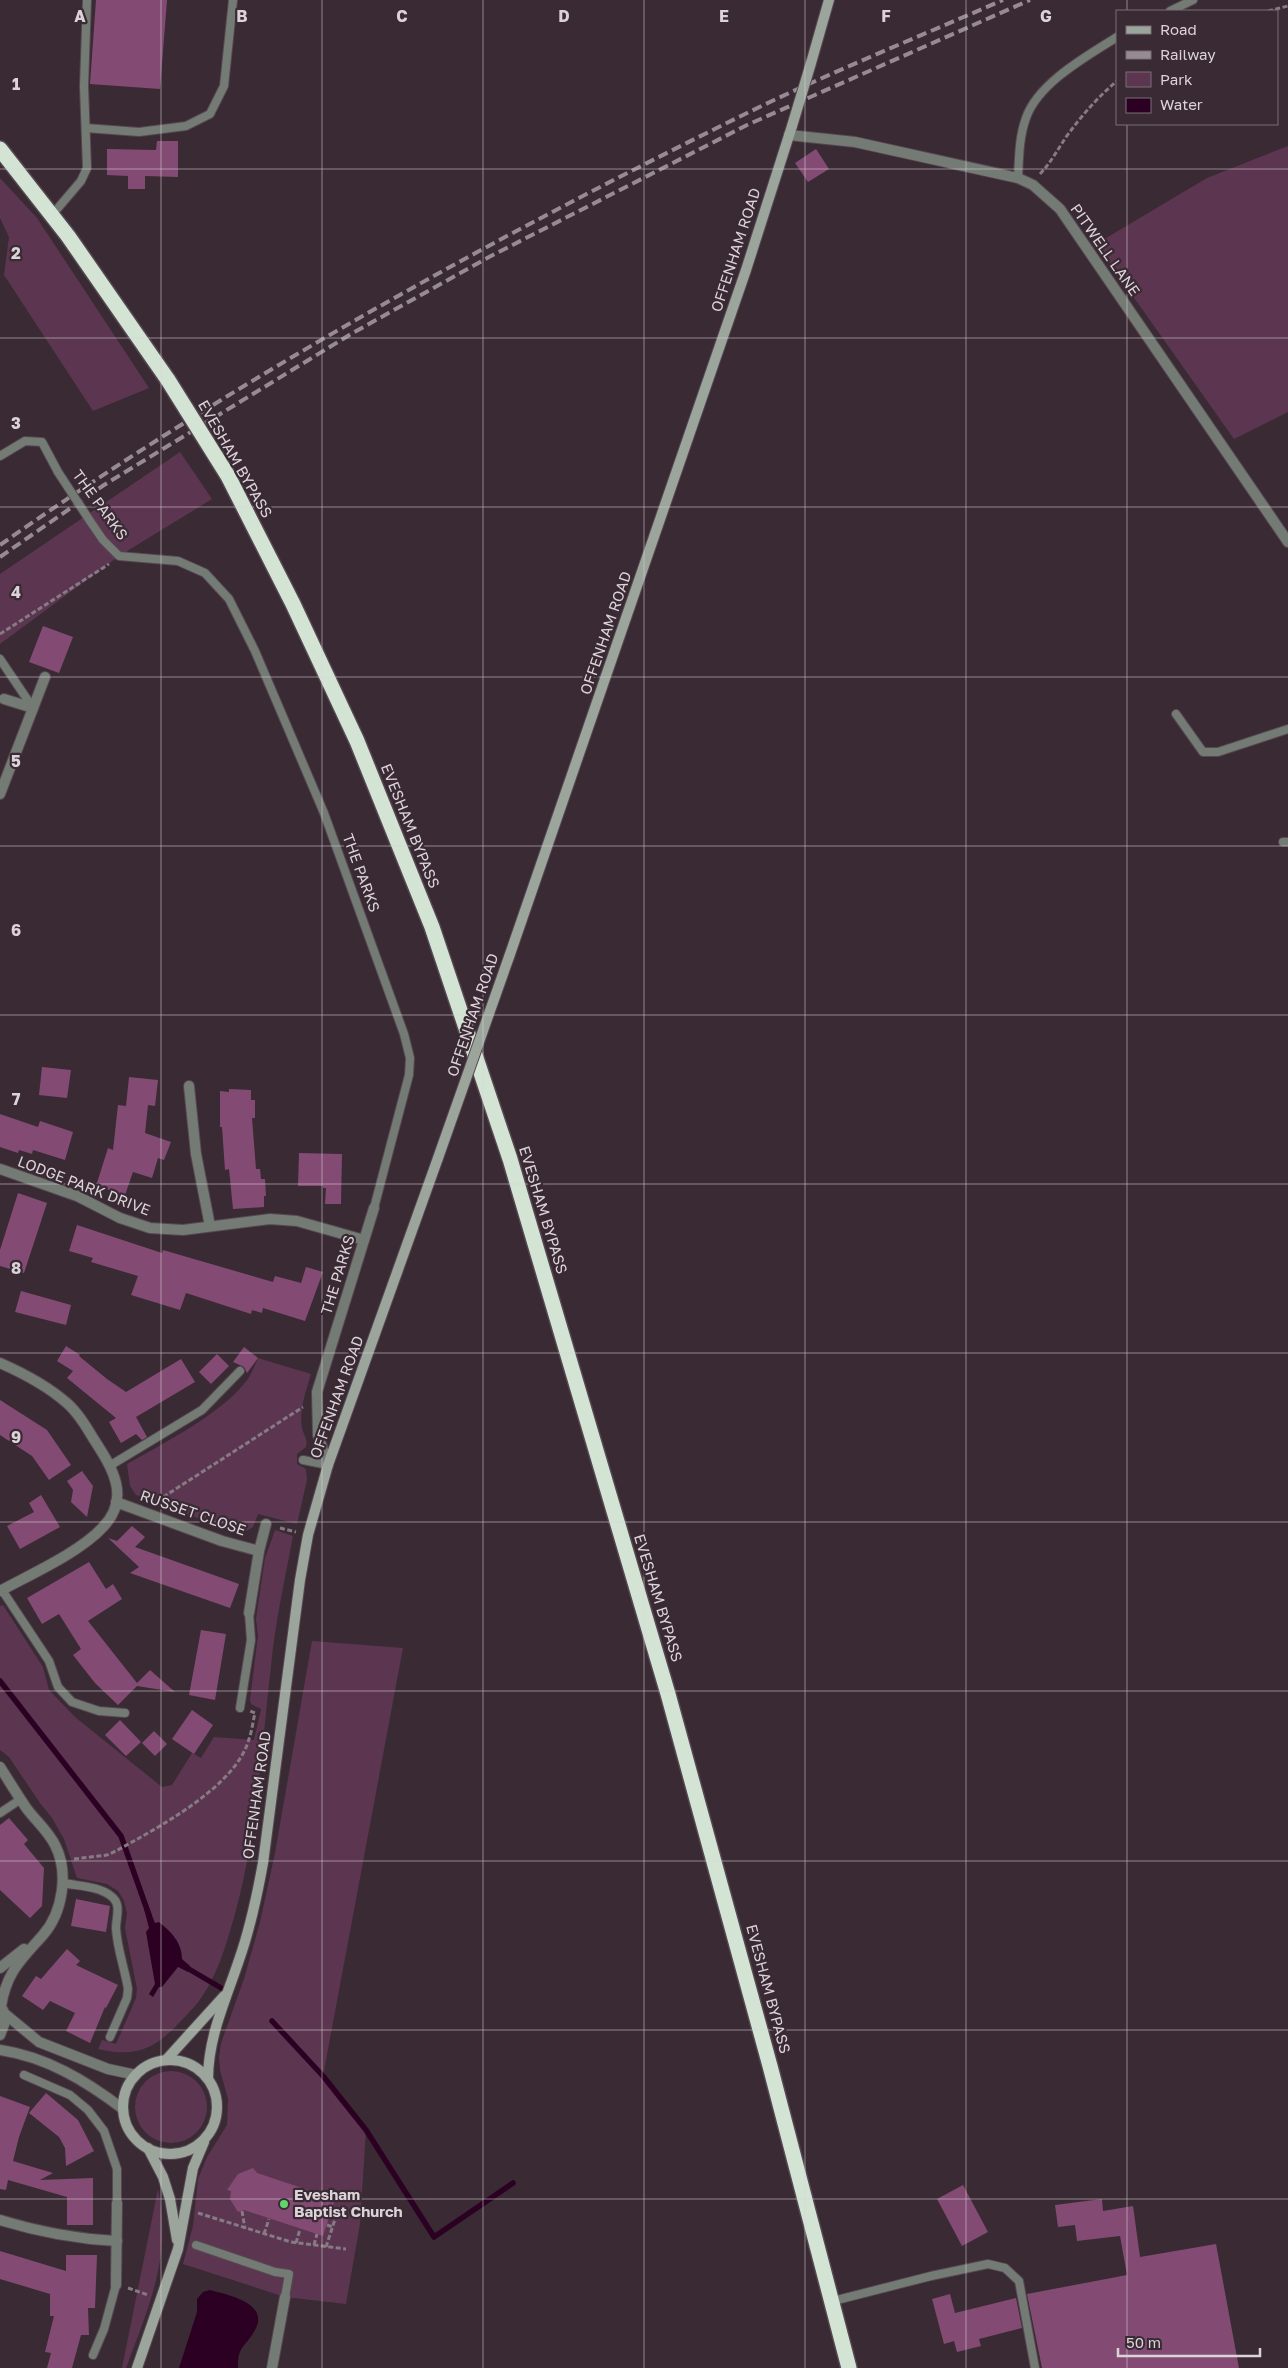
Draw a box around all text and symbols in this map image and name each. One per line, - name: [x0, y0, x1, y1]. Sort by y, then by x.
- text: A: [74, 6, 86, 26]
- text: B: [236, 6, 248, 26]
- text: C: [396, 6, 408, 26]
- text: D: [558, 6, 570, 26]
- text: E: [719, 6, 729, 26]
- text: F: [881, 6, 891, 26]
- text: G: [1040, 6, 1052, 26]
- legend: [1116, 10, 1278, 125]
- text: Road: [1160, 20, 1197, 38]
- text: Railway: [1160, 45, 1216, 63]
- text: Park: [1160, 70, 1193, 88]
- text: 1: [12, 74, 20, 94]
- text: Water: [1160, 95, 1203, 113]
- street label: OFFENHAM ROAD: [707, 185, 764, 314]
- street label: PITWELL LANE: [1067, 200, 1144, 299]
- text: 2: [11, 243, 21, 263]
- street label: EVESHAM BYPASS: [195, 396, 277, 521]
- text: 3: [11, 413, 21, 433]
- street label: THE PARKS: [69, 466, 132, 543]
- street label: OFFENHAM ROAD: [576, 569, 635, 697]
- text: 4: [11, 582, 21, 602]
- text: 5: [11, 751, 21, 771]
- street label: EVESHAM BYPASS: [378, 761, 444, 891]
- street label: THE PARKS: [339, 831, 384, 914]
- text: 6: [11, 920, 21, 940]
- street label: OFFENHAM ROAD: [443, 951, 502, 1079]
- text: 7: [12, 1089, 21, 1109]
- street label: EVESHAM BYPASS: [516, 1143, 572, 1276]
- street label: LODGE PARK DRIVE: [15, 1151, 153, 1219]
- street label: THE PARKS: [316, 1233, 358, 1317]
- text: 8: [11, 1258, 21, 1278]
- street label: OFFENHAM ROAD: [306, 1333, 367, 1460]
- text: 9: [11, 1427, 21, 1447]
- street label: RUSSET CLOSE: [138, 1486, 249, 1539]
- street label: EVESHAM BYPASS: [631, 1531, 687, 1664]
- street label: OFFENHAM ROAD: [238, 1730, 274, 1860]
- street label: EVESHAM BYPASS: [743, 1922, 795, 2055]
- place label: Evesham Baptist Church: [294, 2185, 403, 2220]
- marker: Evesham Baptist Church: [278, 2198, 290, 2210]
- scale bar: [1118, 2326, 1260, 2358]
- text: 50 m: [1126, 2333, 1161, 2351]

